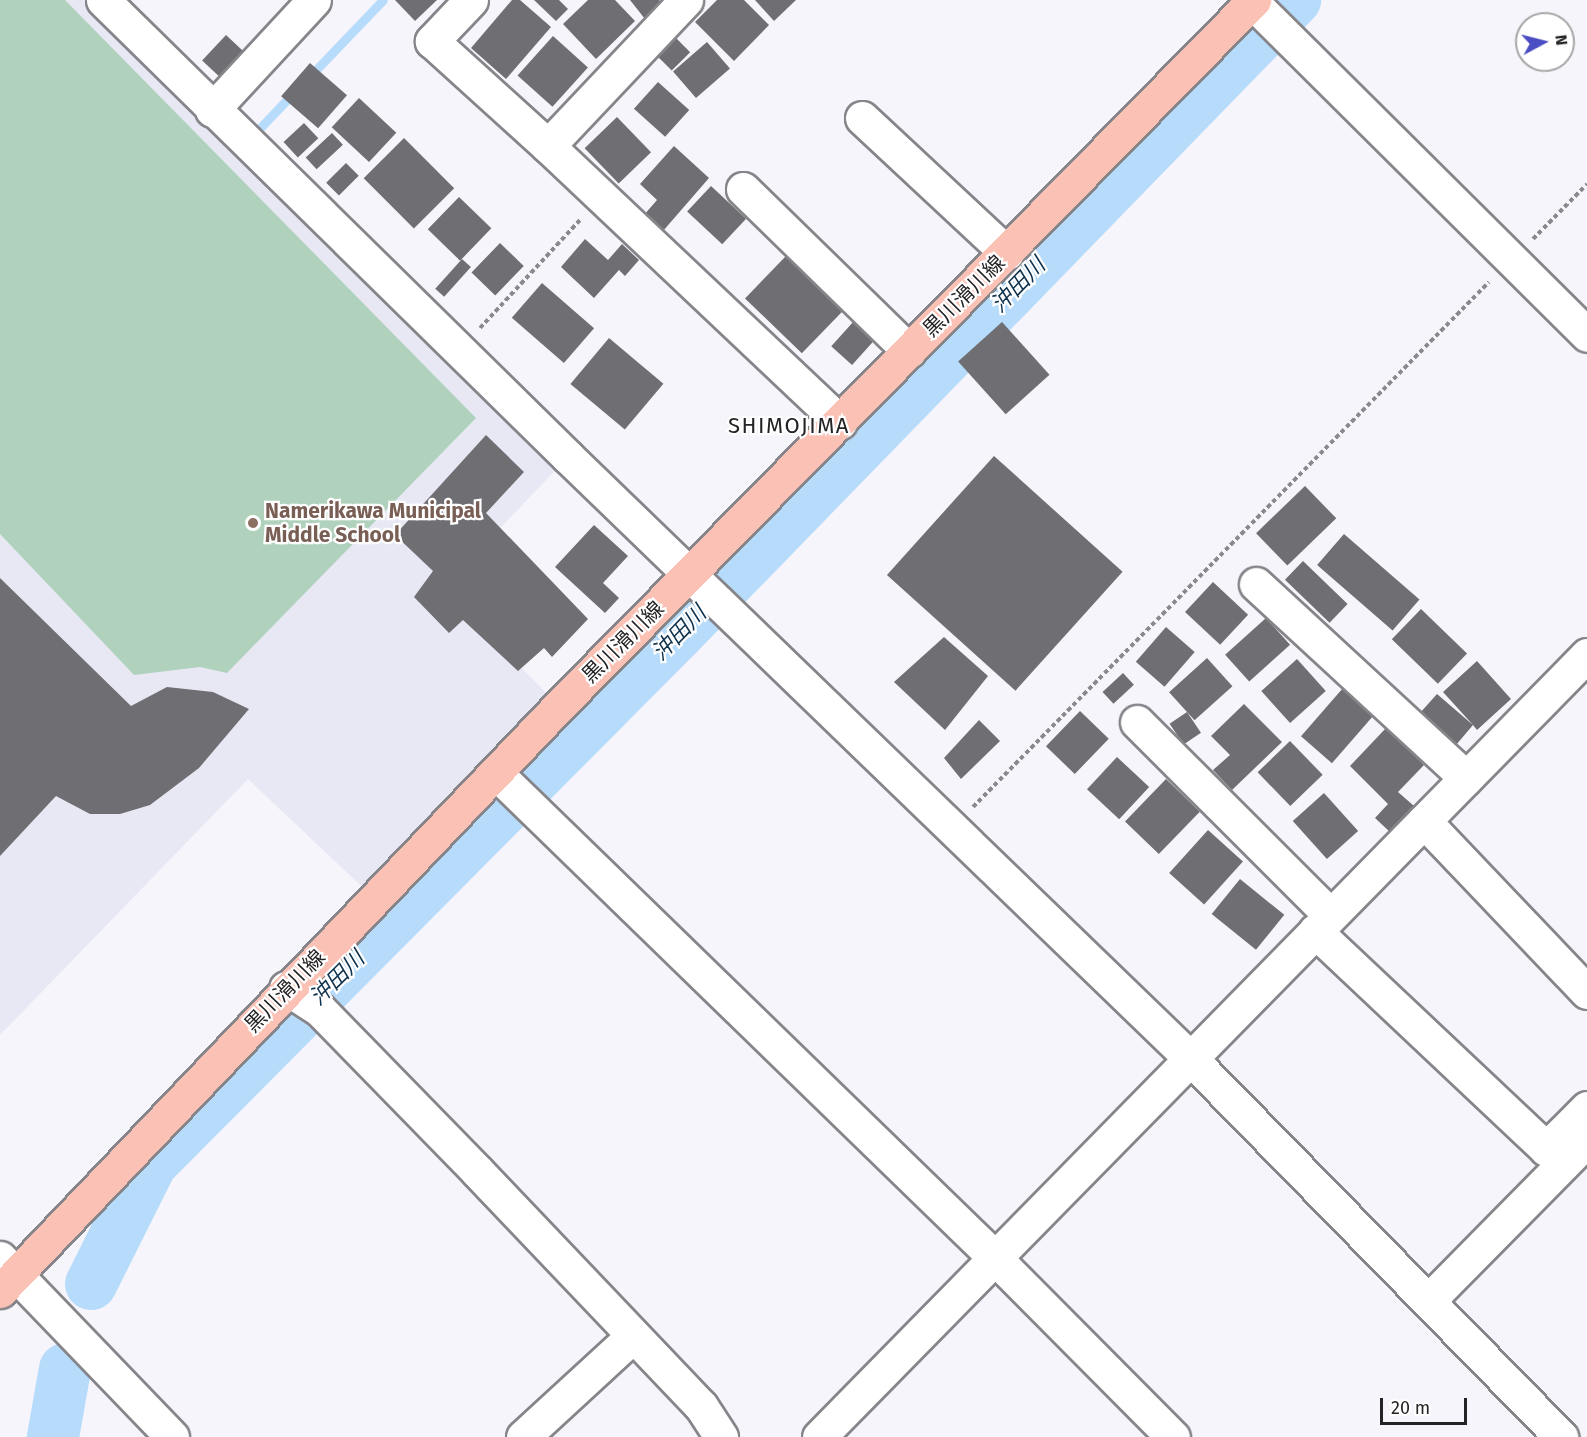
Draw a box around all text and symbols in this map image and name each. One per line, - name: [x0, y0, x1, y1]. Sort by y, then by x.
- north arrow: [1515, 12, 1575, 72]
- text: N: [1551, 34, 1571, 46]
- street label: 黒川滑川線: [918, 250, 1010, 342]
- water label: 沖田川: [986, 252, 1050, 318]
- district label: SHIMOJIMA: [728, 413, 850, 439]
- place label: Namerikawa Municipal Middle School: [265, 498, 481, 548]
- marker: Namerikawa Municipal Middle School: [246, 516, 260, 530]
- street label: 黒川滑川線: [577, 596, 669, 688]
- water label: 沖田川: [647, 600, 711, 666]
- street label: 黒川滑川線: [239, 944, 331, 1038]
- water label: 沖田川: [304, 945, 370, 1011]
- scale bar: [1383, 1386, 1470, 1424]
- text: 20 m: [1391, 1397, 1430, 1419]

